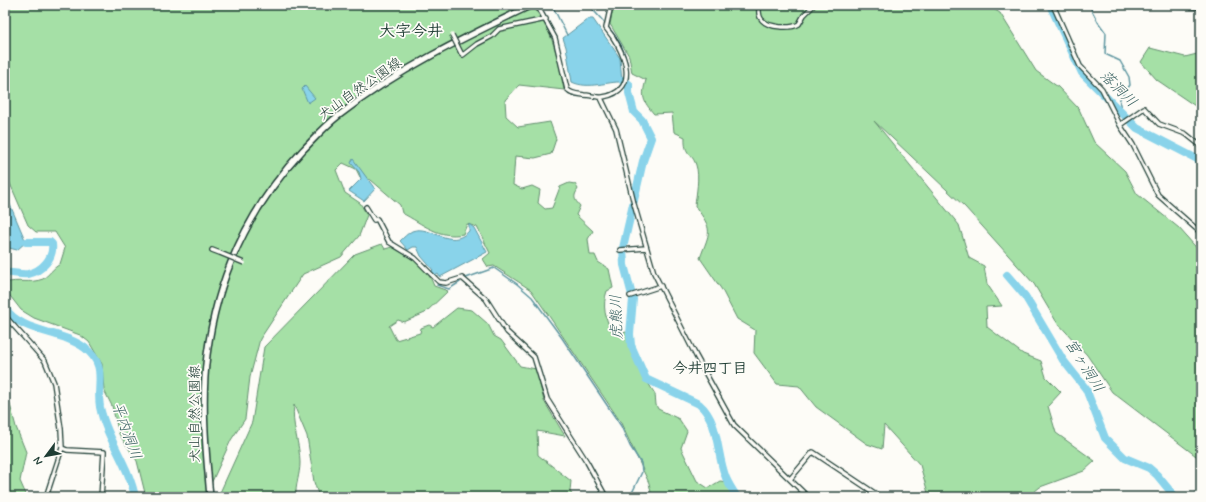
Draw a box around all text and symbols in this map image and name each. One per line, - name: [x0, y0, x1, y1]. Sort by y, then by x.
- district label: 大字今井: [379, 21, 443, 42]
- street label: 犬山自然公園線: [315, 54, 405, 124]
- water label: 落洞川: [1095, 66, 1141, 112]
- water label: 虎熊川: [606, 294, 628, 340]
- water label: 宮ヶ洞川: [1060, 335, 1108, 397]
- district label: 今井四丁目: [672, 359, 748, 379]
- street label: 犬山自然公園線: [186, 365, 204, 463]
- water label: 平内洞川: [106, 399, 146, 463]
- north arrow: [26, 436, 66, 476]
- text: N: [30, 454, 46, 468]

